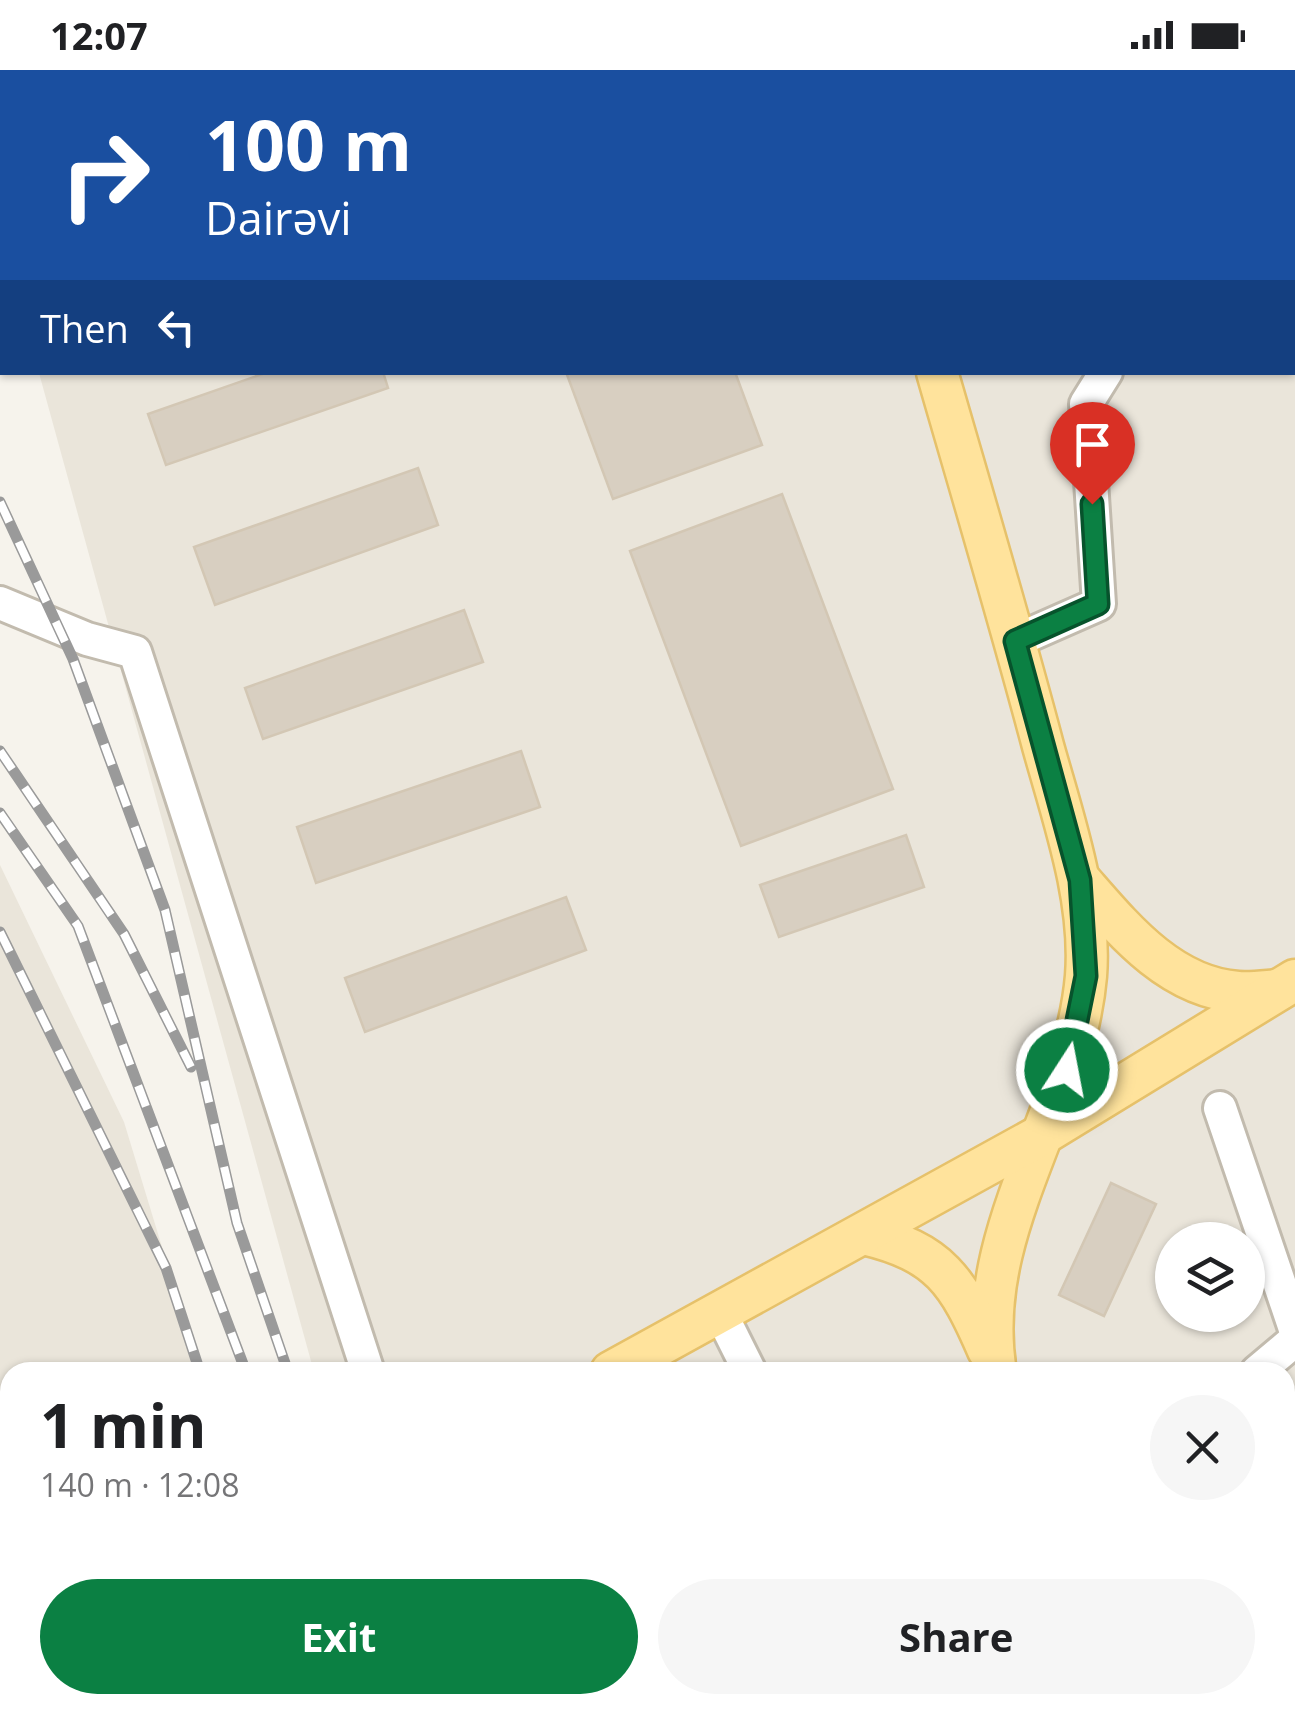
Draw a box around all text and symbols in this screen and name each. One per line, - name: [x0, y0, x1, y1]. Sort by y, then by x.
- text: 12:07: [50, 9, 148, 61]
- text: 100 m: [205, 96, 412, 192]
- icon: right: [40, 110, 170, 240]
- text: Dairəvi: [205, 187, 352, 248]
- icon: left: [149, 300, 204, 355]
- text: Then: [40, 302, 129, 354]
- pin: [1050, 402, 1135, 505]
- icon: arrive: [1065, 417, 1120, 472]
- position arrow: [1015, 1018, 1119, 1122]
- map controls: [1155, 1222, 1265, 1332]
- button: layers: [1155, 1222, 1265, 1332]
- text: 1 min: [40, 1384, 207, 1466]
- button: close: [1150, 1395, 1255, 1500]
- text: 140 m · 12:08: [40, 1463, 239, 1506]
- button: Exit: [40, 1579, 638, 1694]
- button: Share: [658, 1579, 1255, 1694]

